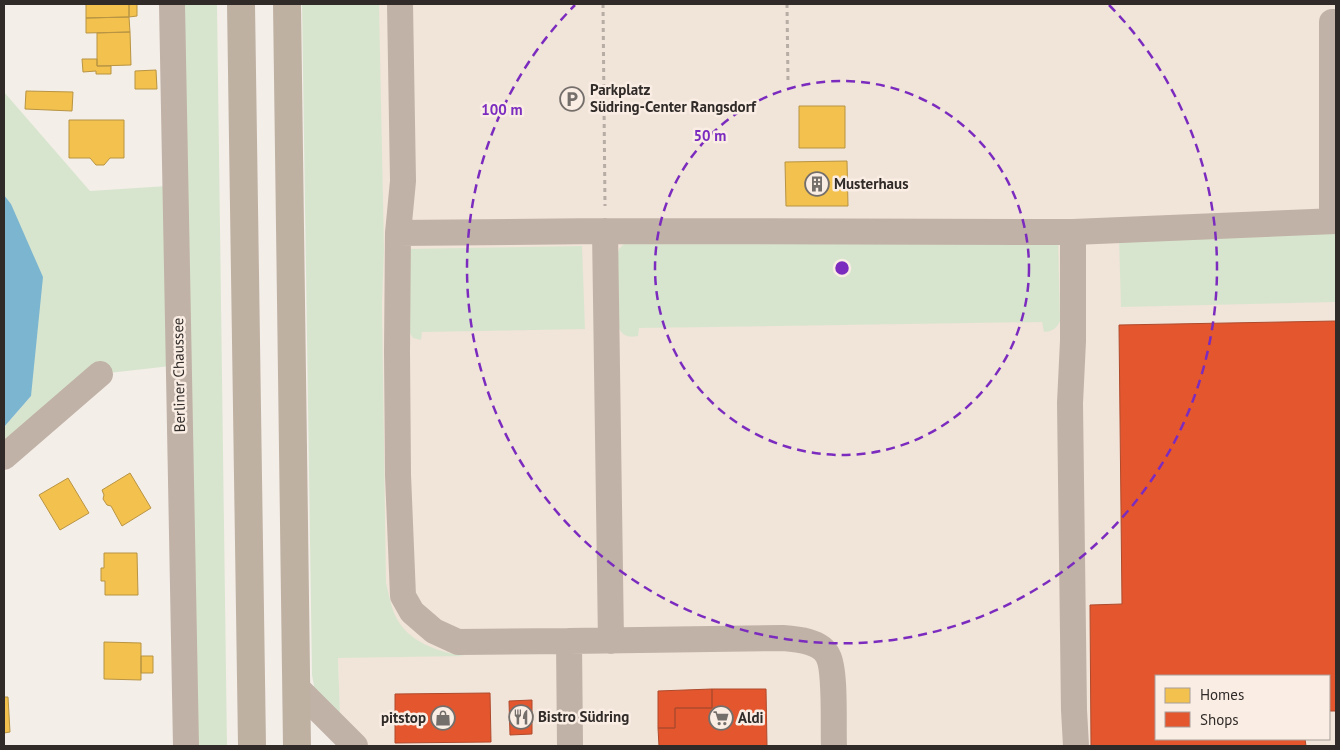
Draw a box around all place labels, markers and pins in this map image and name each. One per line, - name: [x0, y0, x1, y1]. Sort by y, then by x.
- place label: Parkplatz Südring-Center Rangsdorf: [590, 80, 757, 116]
- parking icon: Parkplatz Südring-Center Rangsdorf: [559, 86, 585, 112]
- building icon: Musterhaus: [804, 171, 830, 197]
- place label: Musterhaus: [834, 174, 908, 193]
- centre of rings: [833, 259, 851, 277]
- restaurant icon: Bistro Südring: [508, 704, 534, 730]
- shop icon: pitstop: [430, 705, 456, 731]
- supermarket icon: Aldi: [708, 705, 734, 731]
- place label: Bistro Südring: [538, 707, 629, 726]
- place label: pitstop: [381, 708, 426, 727]
- place label: Aldi: [738, 708, 764, 727]

